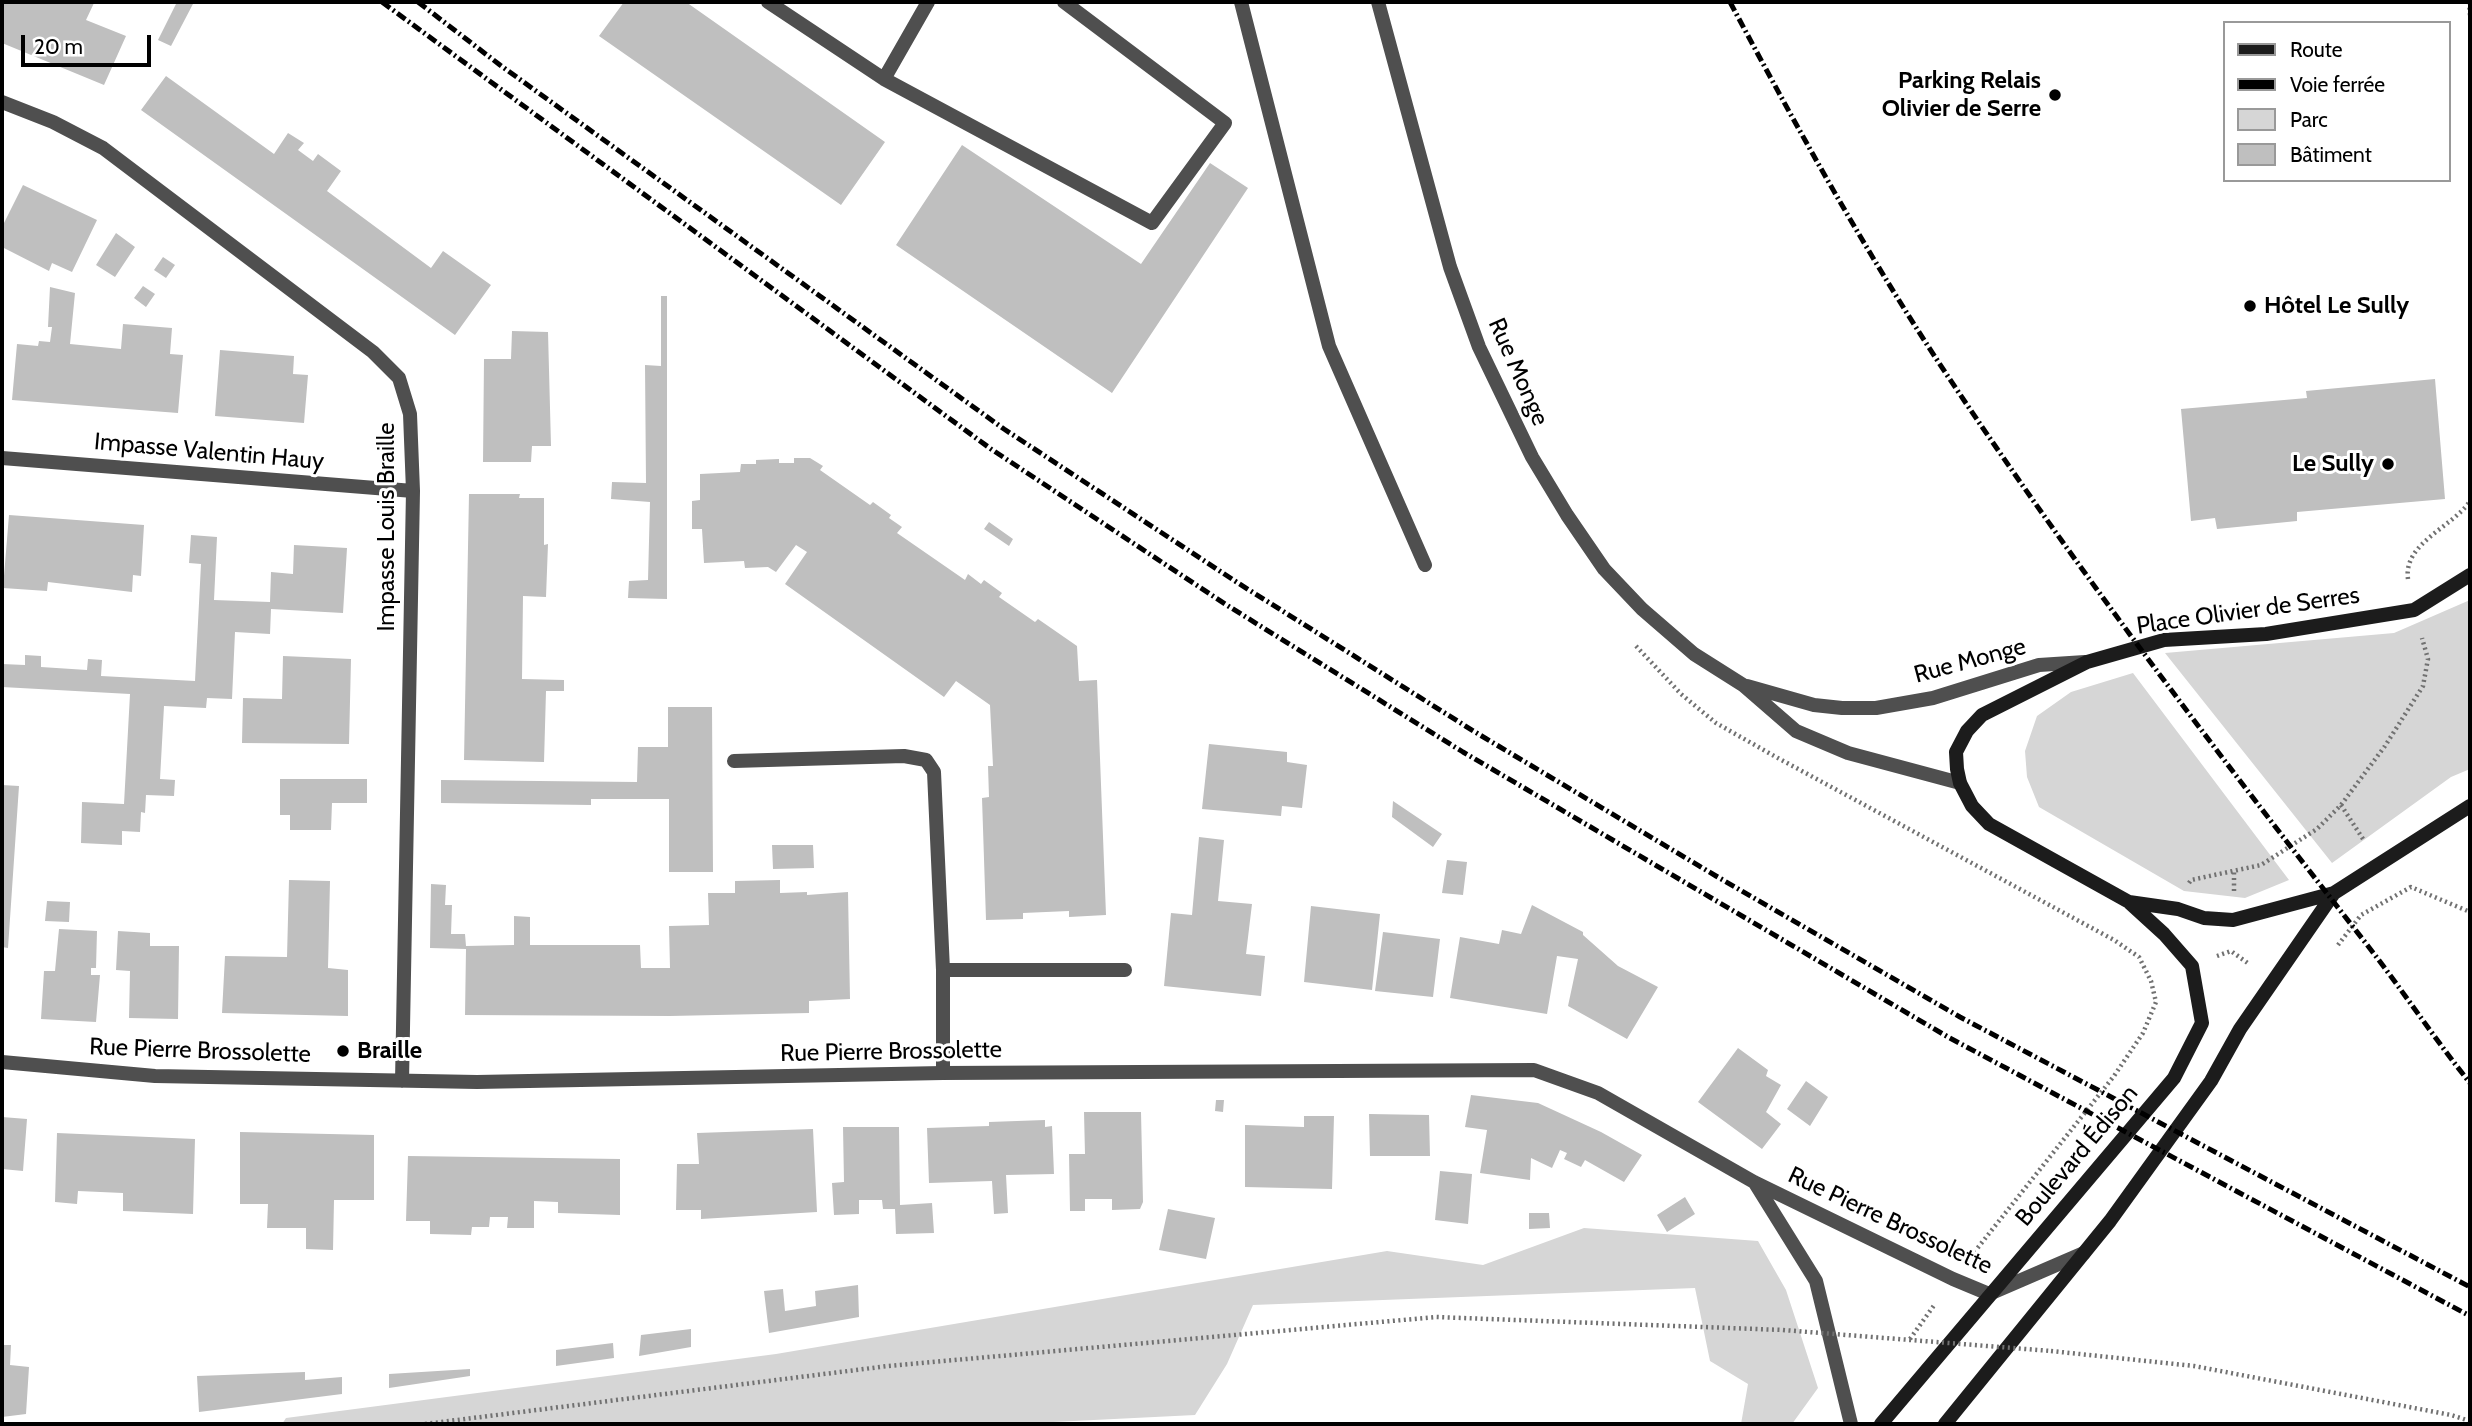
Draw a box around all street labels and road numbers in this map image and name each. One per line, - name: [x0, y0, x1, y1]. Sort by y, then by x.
- street label: Rue Monge: [1482, 314, 1554, 430]
- street label: Impasse Louis Braille: [373, 422, 401, 632]
- street label: Impasse Valentin Hauy: [93, 428, 325, 476]
- street label: Place Olivier de Serres: [2135, 581, 2361, 641]
- street label: Rue Monge: [1911, 632, 2029, 690]
- street label: Rue Pierre Brossolette: [89, 1033, 311, 1069]
- street label: Rue Pierre Brossolette: [780, 1036, 1002, 1068]
- street label: Boulevard Édison: [2010, 1080, 2144, 1232]
- street label: Rue Pierre Brossolette: [1783, 1161, 1997, 1281]

